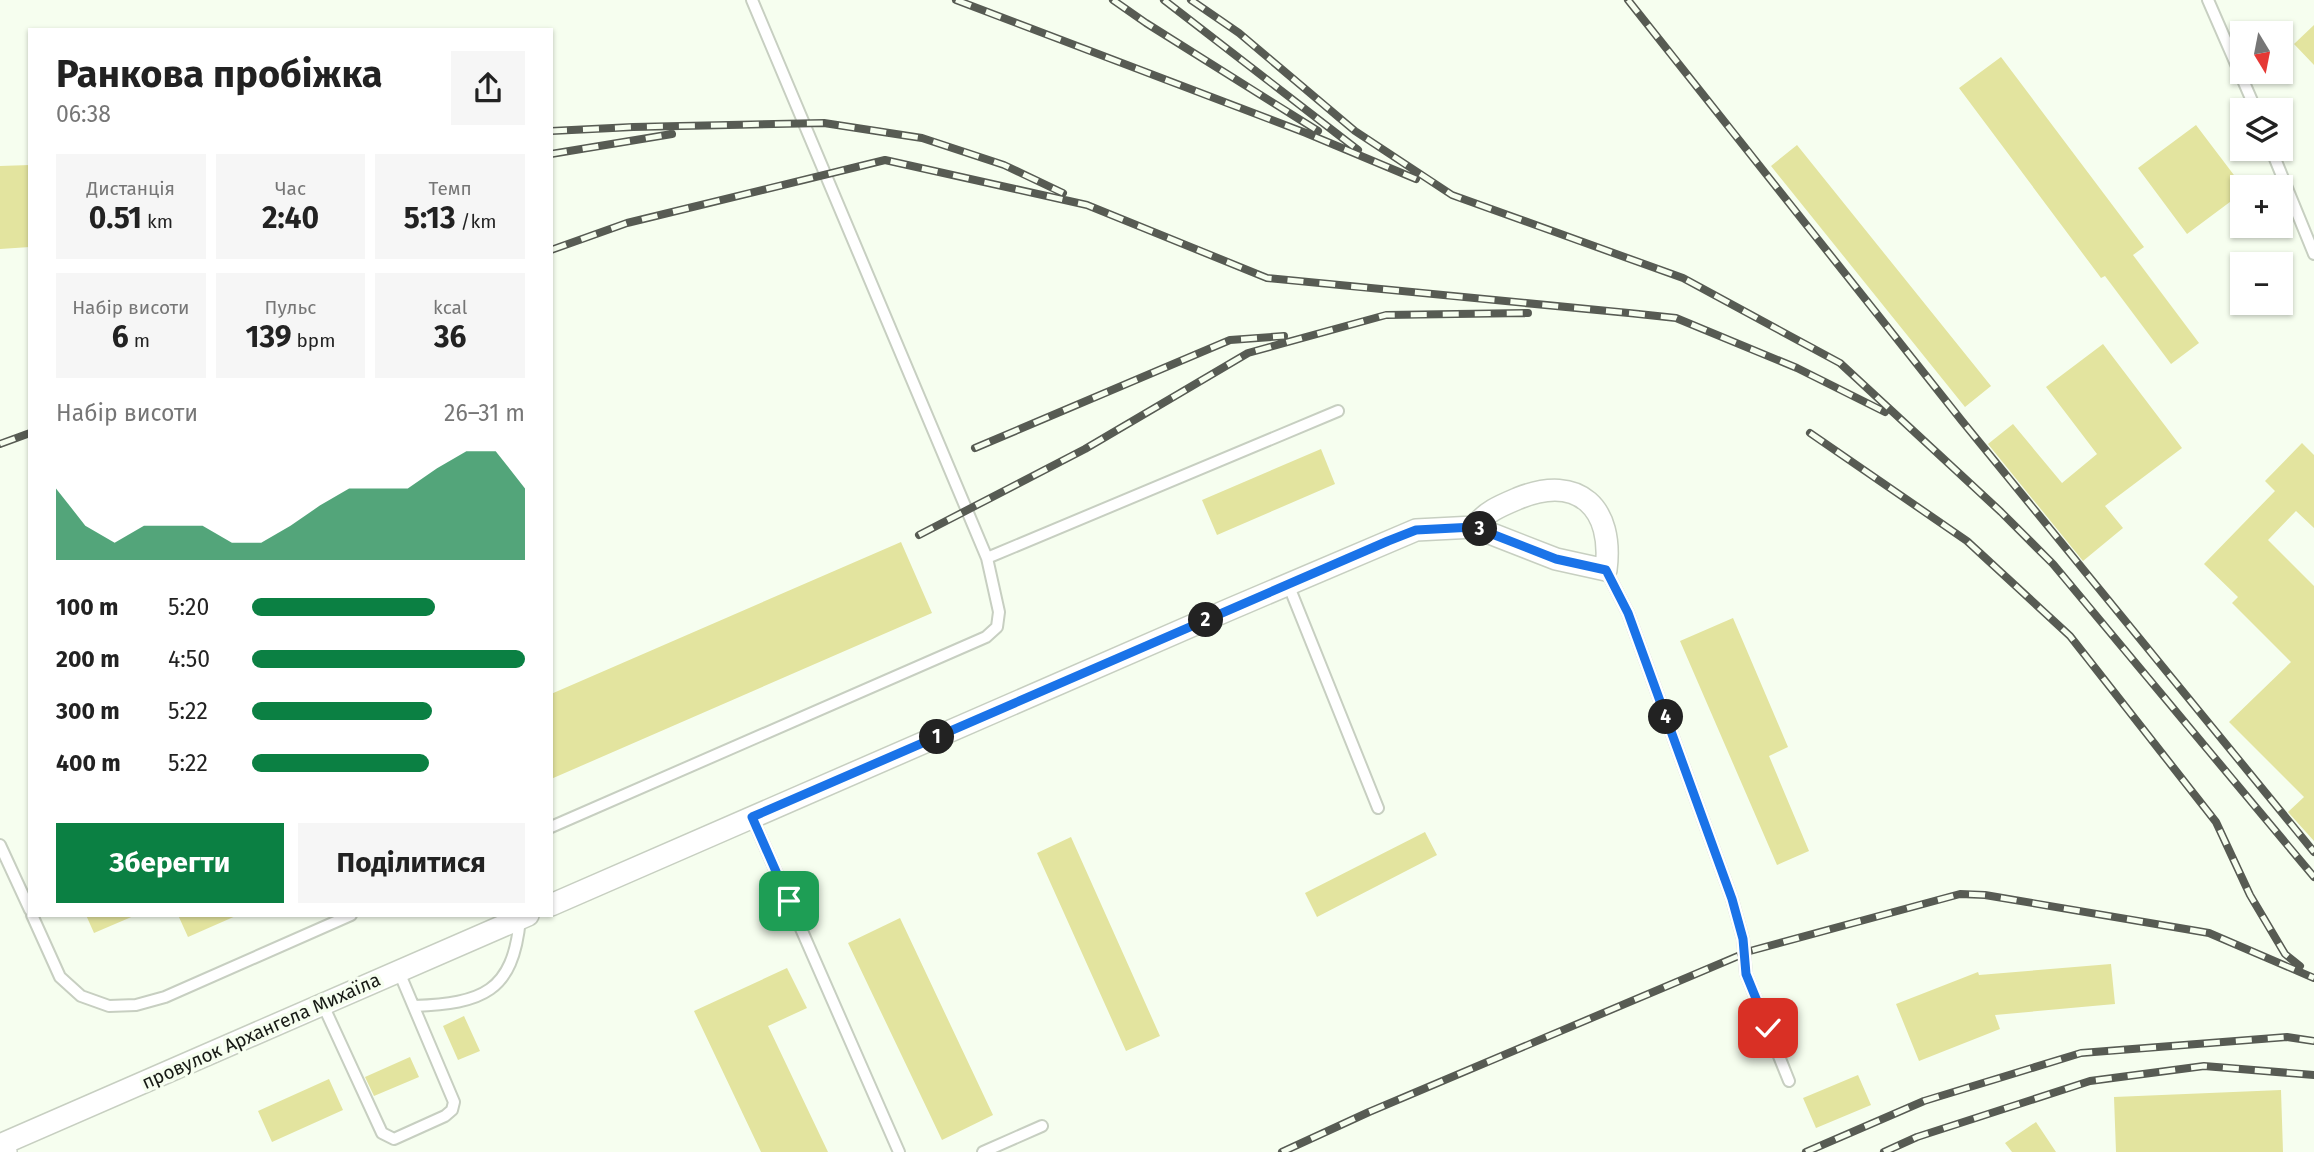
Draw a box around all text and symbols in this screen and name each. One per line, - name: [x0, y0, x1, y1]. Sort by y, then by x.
- north arrow: [2230, 21, 2292, 84]
- map controls: [2230, 21, 2293, 315]
- text: Ранкова пробіжка: [56, 51, 382, 97]
- button: share: [451, 51, 525, 125]
- button: layers: [2230, 98, 2293, 161]
- text: 06:38: [56, 100, 111, 128]
- button: +: [2230, 175, 2293, 238]
- text: Дистанція: [87, 177, 175, 200]
- text: Час: [275, 177, 306, 200]
- text: Темп: [429, 177, 472, 200]
- text: 0.51: [89, 200, 142, 236]
- text: 2:40: [262, 200, 319, 236]
- text: 5:13: [404, 200, 456, 236]
- text: km: [142, 210, 173, 233]
- text: /km: [456, 210, 497, 233]
- button: −: [2230, 252, 2293, 315]
- text: Набір висоти: [72, 296, 190, 319]
- text: Пульс: [265, 296, 316, 319]
- text: kcal: [433, 296, 467, 319]
- text: 6: [112, 319, 129, 355]
- text: 139: [246, 319, 292, 355]
- text: 36: [434, 319, 466, 355]
- text: m: [129, 329, 150, 352]
- text: bpm: [292, 329, 335, 352]
- text: Набір висоти: [56, 399, 198, 427]
- text: 26–31 m: [444, 399, 525, 427]
- pin: 3: [1462, 512, 1498, 546]
- text: 3: [1475, 517, 1484, 540]
- text: 100 m: [56, 593, 118, 621]
- text: 5:20: [168, 593, 209, 621]
- pin: 2: [1188, 602, 1224, 638]
- text: 2: [1201, 608, 1210, 631]
- text: 200 m: [56, 645, 120, 673]
- text: 4:50: [168, 645, 210, 673]
- text: 300 m: [56, 697, 120, 725]
- text: 5:22: [168, 697, 208, 725]
- pin: 4: [1648, 700, 1684, 734]
- text: 4: [1660, 705, 1671, 728]
- pin: 1: [920, 720, 954, 754]
- text: 1: [932, 725, 941, 748]
- text: 400 m: [56, 749, 121, 777]
- text: 5:22: [168, 749, 208, 777]
- button: Зберегти: [56, 823, 284, 903]
- button: Поділитися: [298, 823, 525, 903]
- pin: [759, 871, 819, 931]
- icon: arrive: [770, 882, 808, 920]
- street label: провулок Архангела Михаїла: [138, 968, 384, 1094]
- pin: [1738, 998, 1798, 1058]
- icon: check: [1749, 1009, 1787, 1047]

